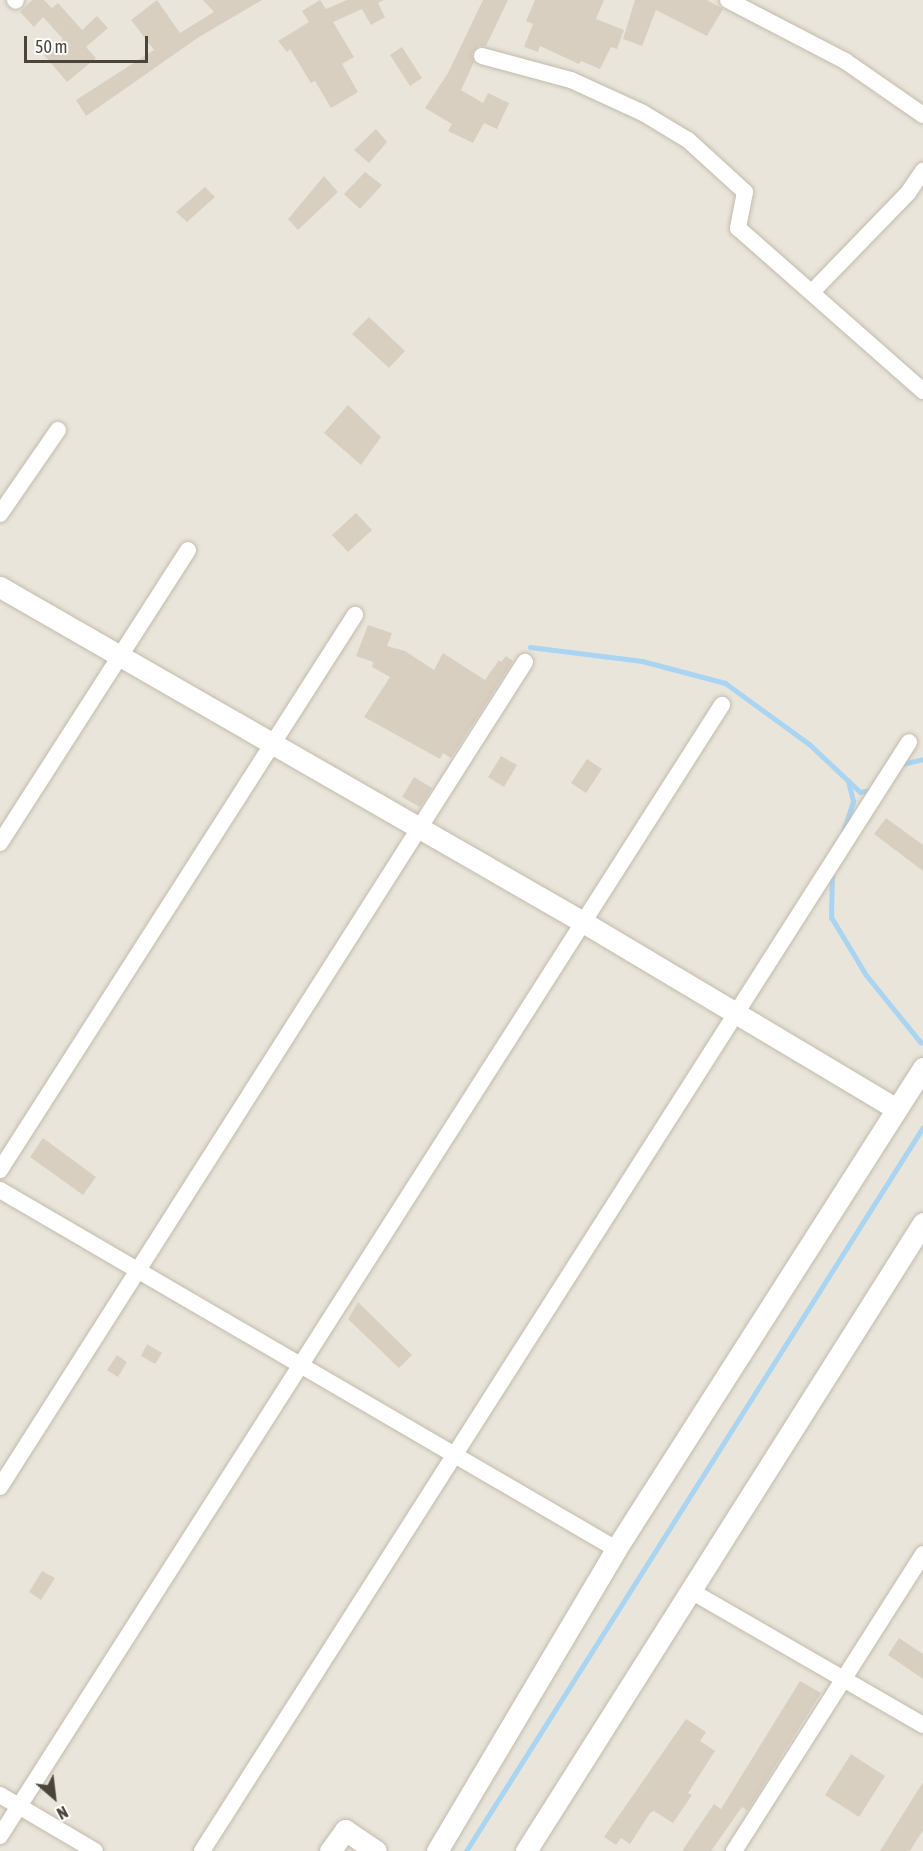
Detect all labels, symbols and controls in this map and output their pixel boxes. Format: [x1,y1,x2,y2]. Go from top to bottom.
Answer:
scale bar [27,24,152,62]
text: 50 m [35,36,67,57]
north arrow [24,1767,84,1827]
text: N [54,1803,71,1823]

